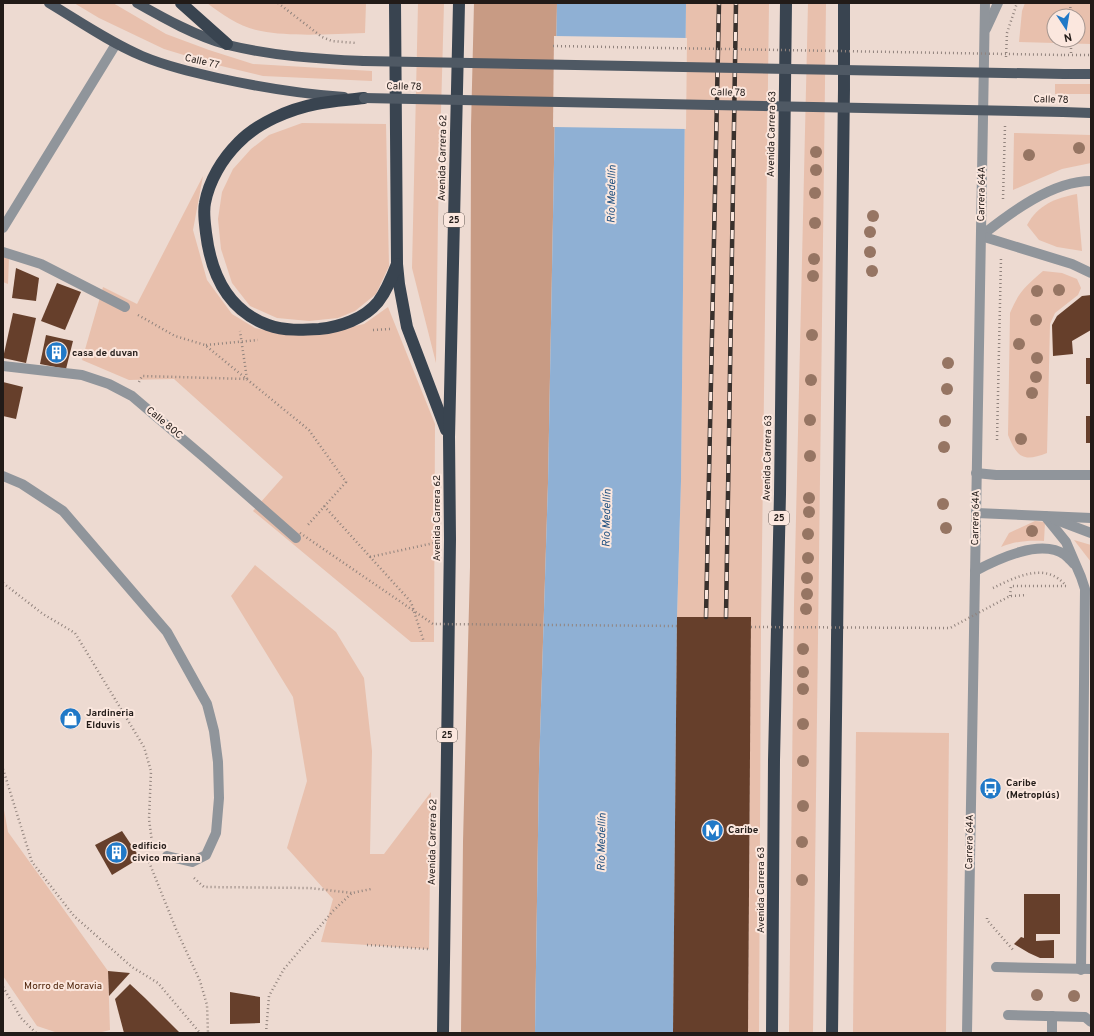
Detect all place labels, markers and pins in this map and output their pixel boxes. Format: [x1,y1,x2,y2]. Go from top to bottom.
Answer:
building icon: casa de duvan [43,340,69,366]
place label: casa de duvan [72,347,138,360]
shop icon: Jardineria Elduvis [57,706,83,732]
place label: Jardineria Elduvis [86,707,134,732]
bus stop icon: Caribe (Metroplús) [978,776,1004,802]
place label: Caribe (Metroplús) [1006,777,1060,802]
metro station icon: Caribe [699,817,725,843]
place label: Caribe [728,824,759,837]
building icon: edificio civico mariana [104,839,130,865]
place label: edificio civico mariana [132,840,201,865]

